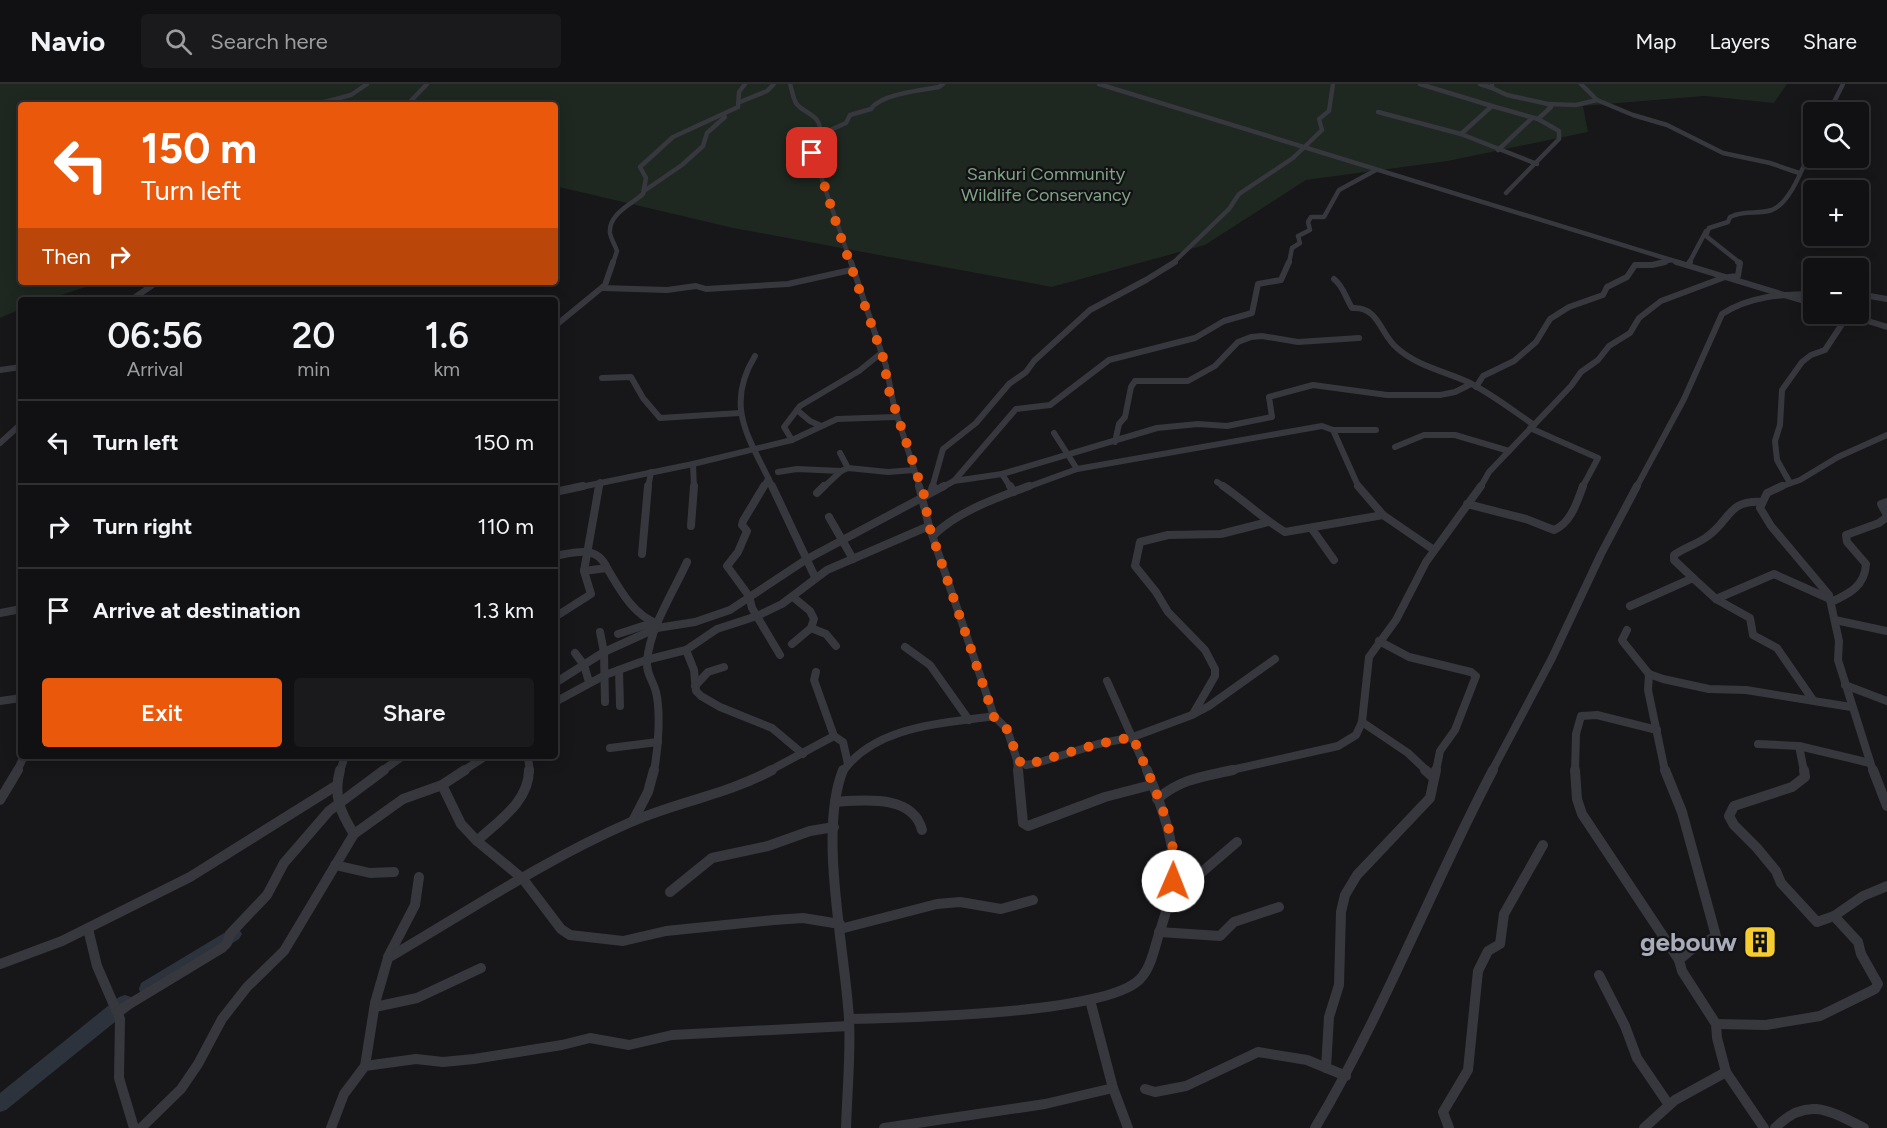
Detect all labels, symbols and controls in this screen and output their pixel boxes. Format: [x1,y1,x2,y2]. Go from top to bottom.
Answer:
search box [141,14,561,68]
text: Navio [30,24,105,58]
icon: search [162,25,195,58]
text: Search here [210,28,328,55]
text: Map [1636,29,1676,54]
text: Layers [1709,29,1770,54]
text: Share [1803,29,1857,54]
map controls [1803,102,1869,324]
button: search [1803,102,1869,168]
text: 150 m [141,123,257,174]
icon: left [42,126,120,204]
pin [786,127,837,178]
icon: arrive [795,136,828,169]
park label: Sankuri Community Wildlife Conservancy [961,163,1132,206]
text: Turn left [141,174,241,207]
button: + [1803,180,1869,246]
icon: right [103,240,136,273]
text: Then [42,243,91,270]
button: − [1803,258,1869,324]
text: 06:56 [107,314,203,357]
text: 20 [292,314,336,357]
text: 1.6 [425,314,469,357]
text: Arrival [127,357,183,381]
text: min [297,357,330,381]
text: km [433,357,460,381]
icon: left [42,426,75,459]
text: Turn left [93,429,179,456]
text: 150 m [474,429,534,456]
icon: right [42,510,75,543]
text: Turn right [93,513,192,540]
text: 110 m [478,513,534,540]
icon: arrive [42,594,75,627]
text: Arrive at destination [93,597,301,624]
text: 1.3 km [474,597,534,624]
button: Exit [42,678,282,747]
button: Share [294,678,534,747]
position arrow [1141,849,1205,913]
building icon: gebouw [1742,924,1778,960]
place label: gebouw [1640,926,1737,958]

